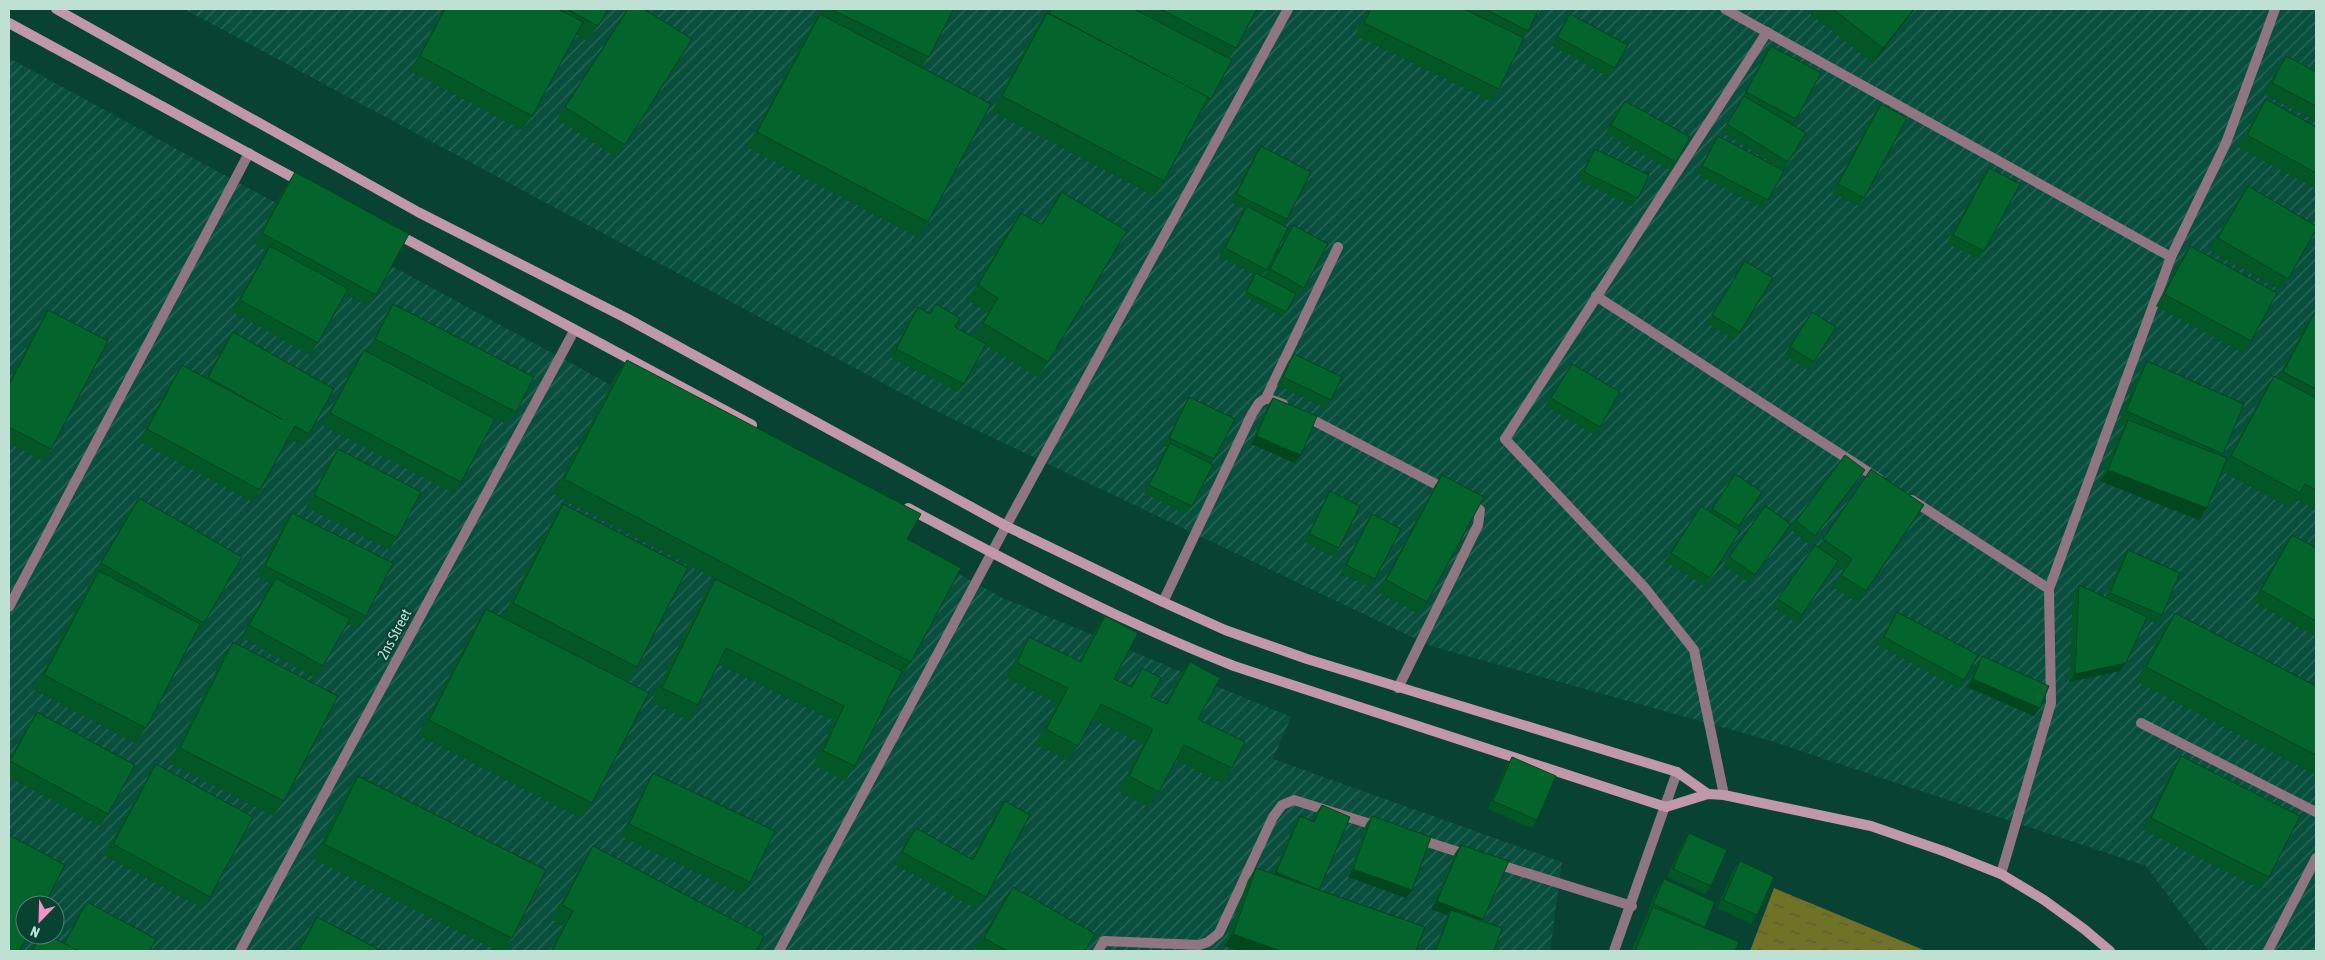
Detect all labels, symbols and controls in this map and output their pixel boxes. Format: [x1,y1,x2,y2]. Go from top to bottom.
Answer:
street label: 2ns Street [374,606,414,662]
north arrow [15,895,65,945]
text: N [28,923,42,941]

